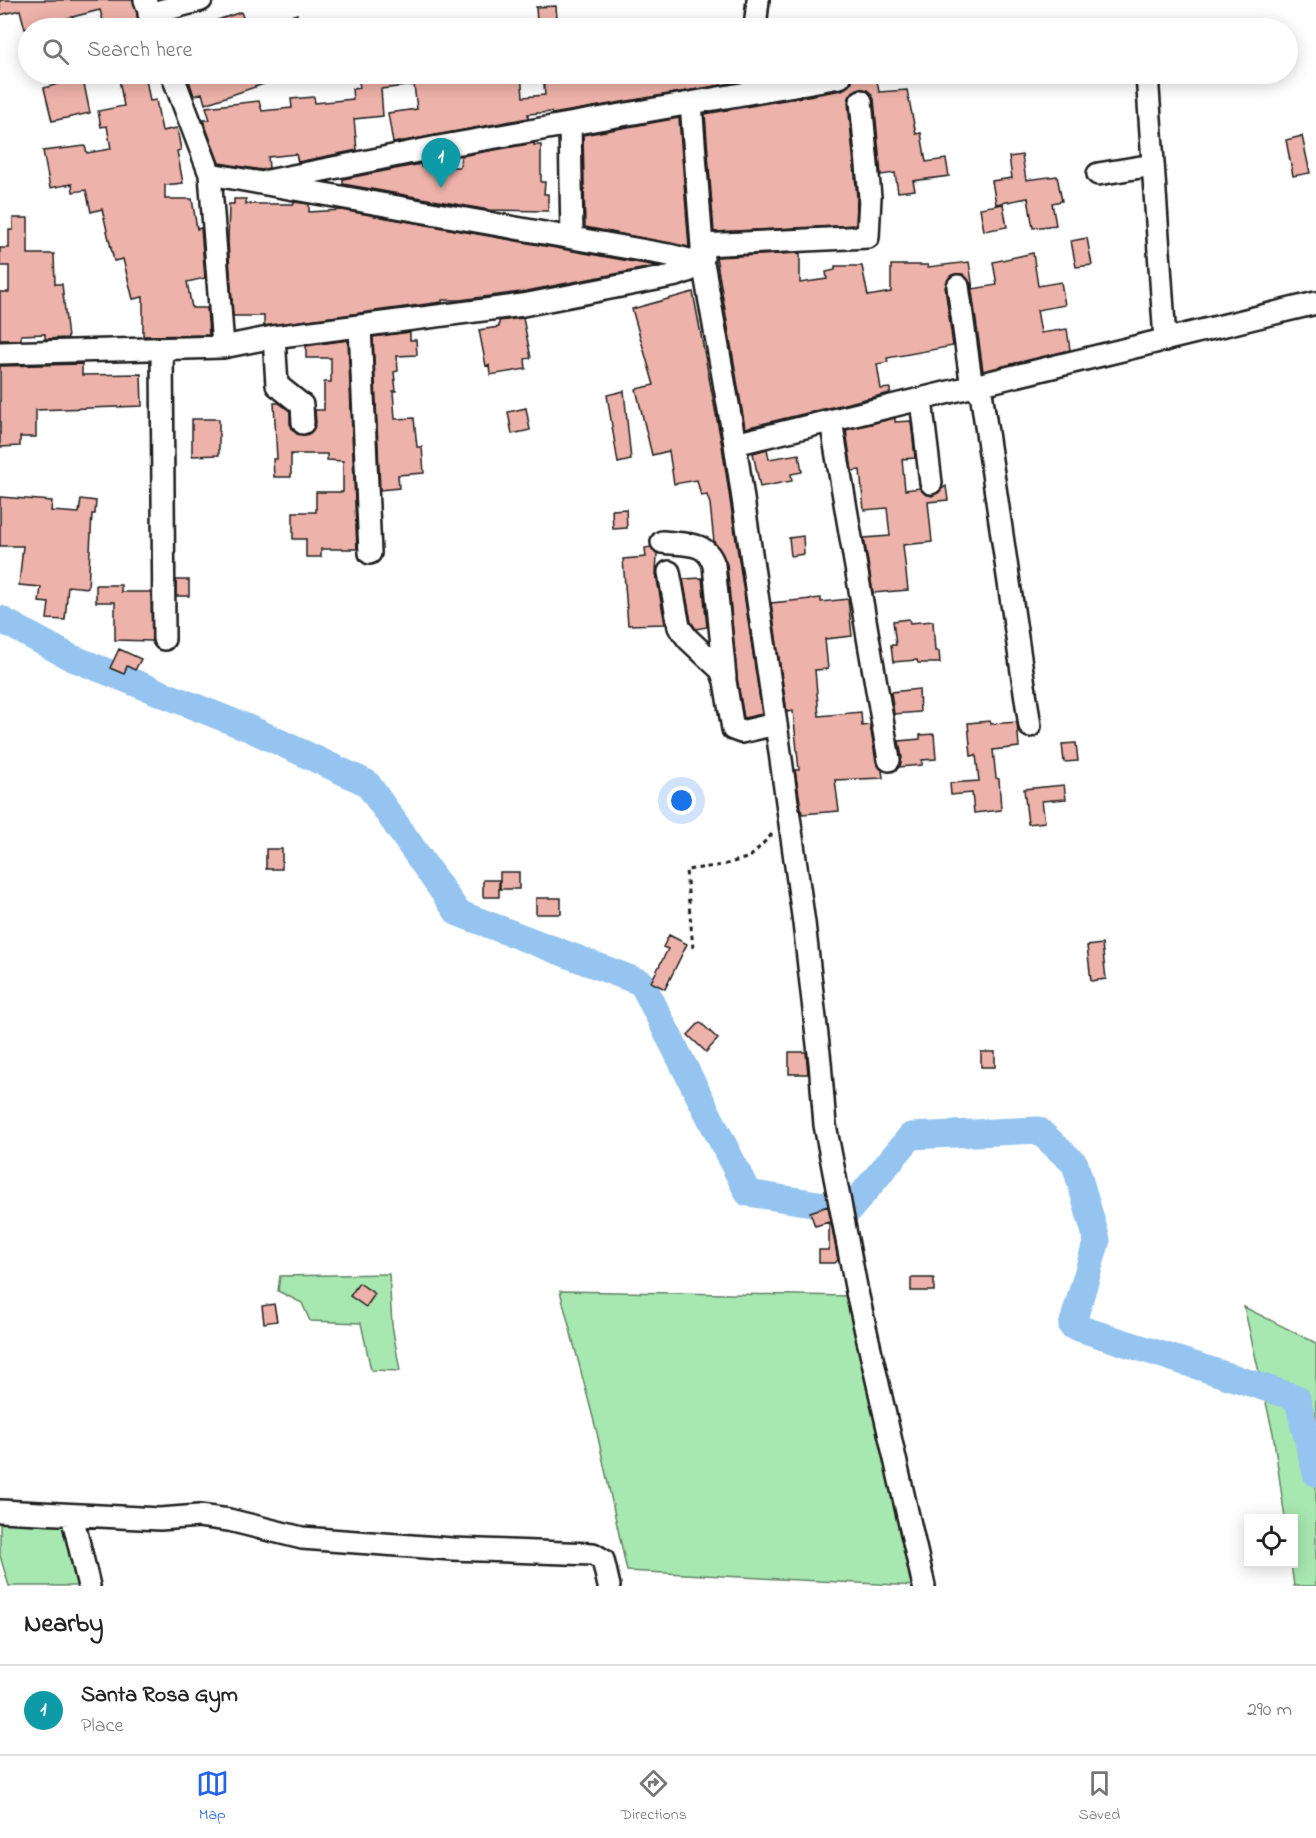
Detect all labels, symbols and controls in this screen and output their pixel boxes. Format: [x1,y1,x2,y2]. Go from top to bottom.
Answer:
search box [18,18,1298,84]
icon: search [39,35,72,68]
text: Search here [87,35,192,67]
pin: 1 [422,138,460,188]
your location [667,786,696,815]
map controls [1244,1514,1298,1568]
button: locate [1244,1514,1298,1568]
text: Nearby [24,1606,103,1644]
text: Santa Rosa Gym [81,1680,238,1712]
text: 1 [40,1696,47,1725]
text: 290 m [1247,1696,1292,1725]
text: Place [81,1712,123,1741]
tab: Map [196,1767,229,1827]
tab: Directions [620,1767,687,1827]
tab: Saved [1078,1767,1120,1827]

